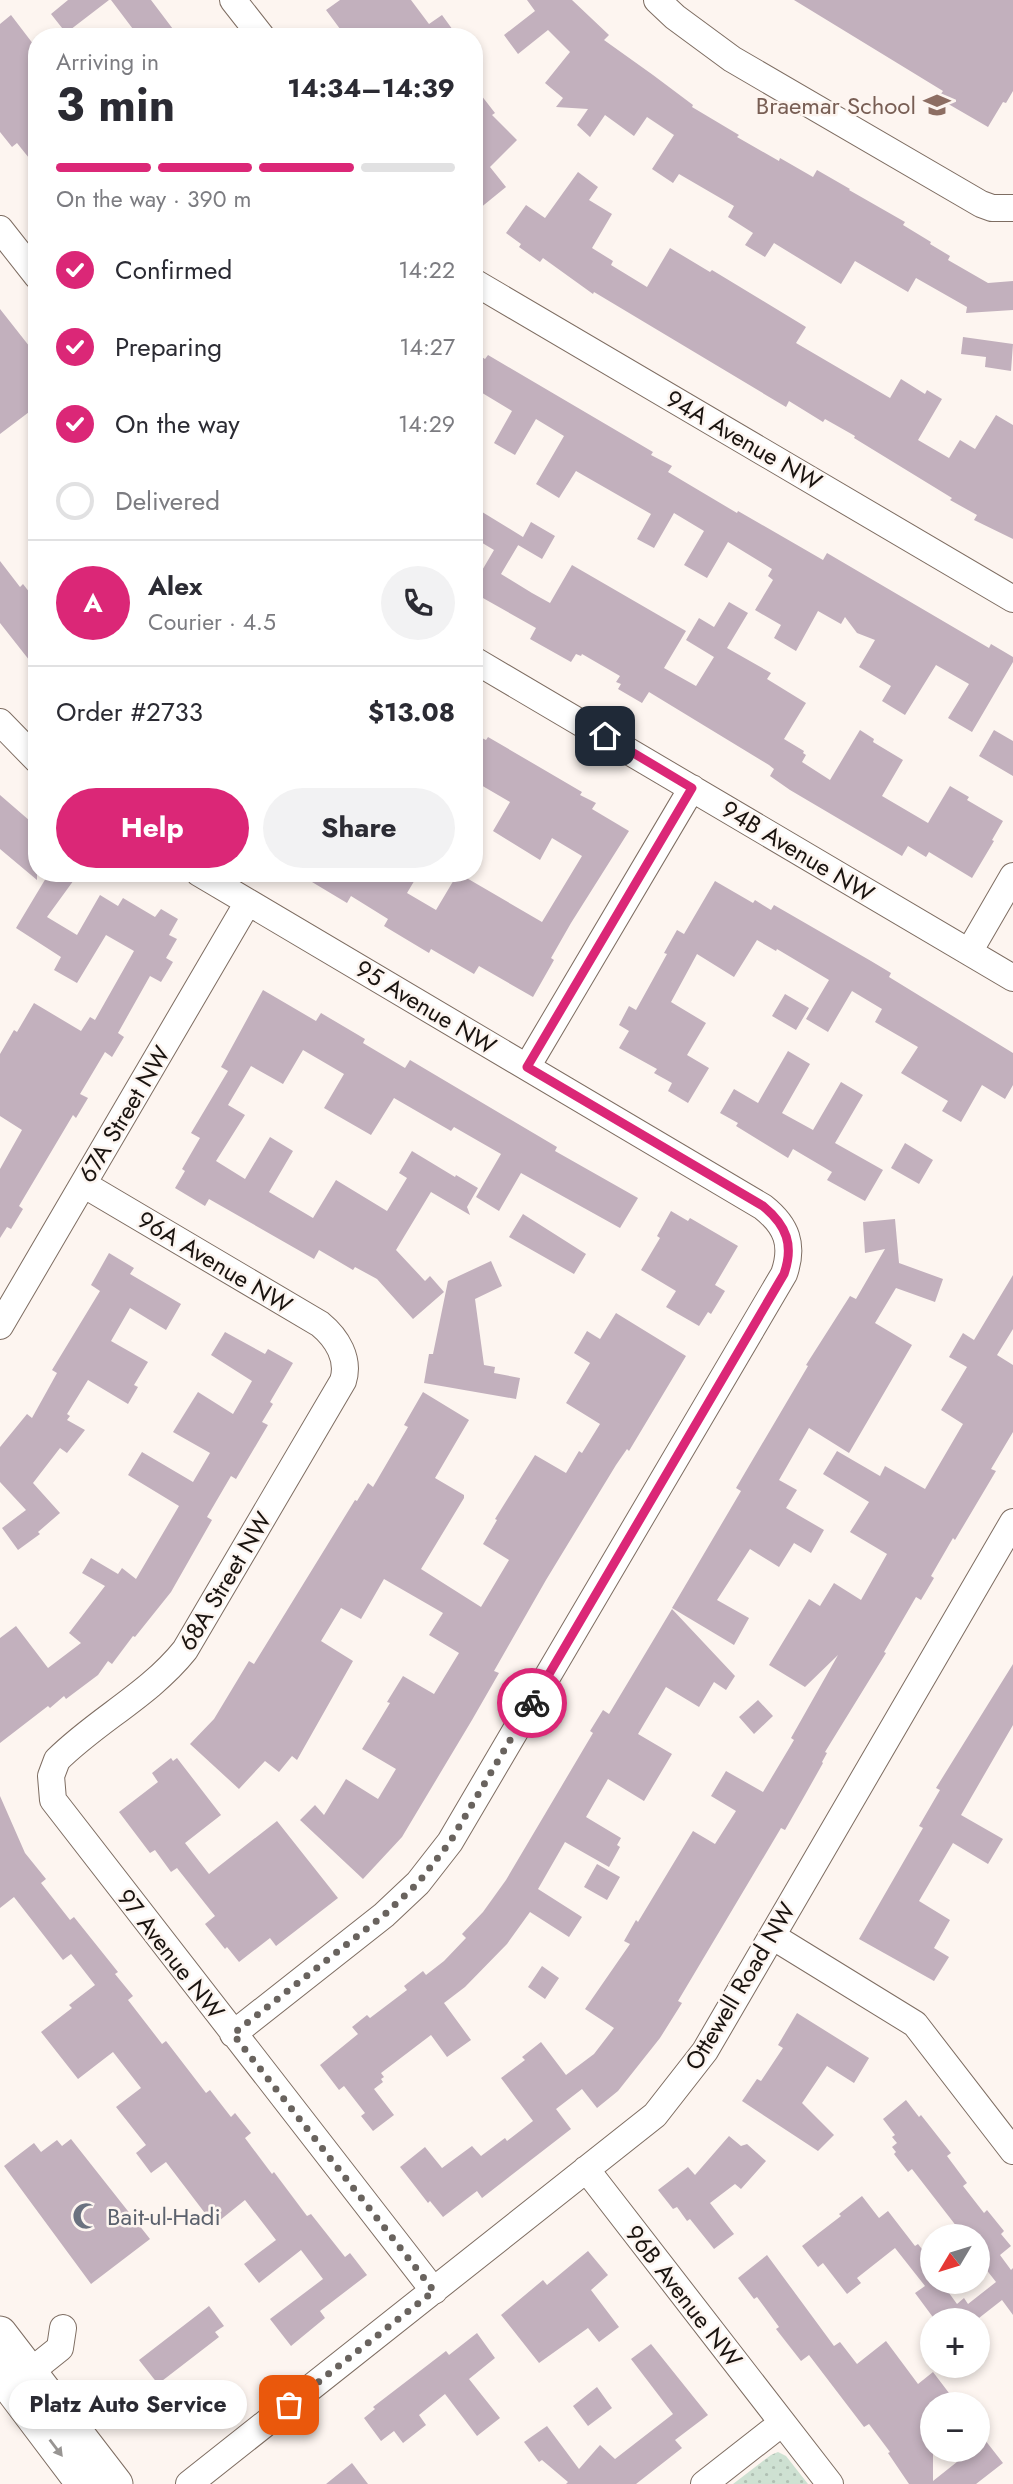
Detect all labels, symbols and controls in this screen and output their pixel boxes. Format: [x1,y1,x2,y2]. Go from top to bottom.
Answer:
text: Arriving in [56,45,159,79]
text: 14:34–14:39 [287,69,455,107]
text: 3 min [56,72,175,138]
place label: Braemar School [756,88,916,123]
school or university icon: Braemar School [922,90,952,120]
text: On the way · 390 m [56,182,251,216]
icon: check [56,251,94,289]
text: Confirmed [115,251,232,289]
text: 14:22 [398,253,455,287]
icon: check [56,328,94,366]
text: Preparing [115,328,222,366]
text: 14:27 [399,330,455,364]
street label: 94A Avenue NW [659,381,829,499]
icon: check [56,405,94,443]
text: On the way [115,405,240,443]
text: 14:29 [398,407,455,441]
text: Delivered [115,482,220,520]
button: phone [381,566,455,640]
text: Alex [148,567,202,605]
text: A [83,584,103,622]
text: Courier · 4.5 [148,605,276,639]
text: Order #2733 [56,693,203,731]
text: $13.08 [368,693,455,731]
pin [575,706,635,766]
icon: home [586,717,624,755]
button: Help [56,788,249,868]
button: Share [263,788,455,868]
street label: 94B Avenue NW [715,792,881,911]
street label: 95 Avenue NW [349,951,503,1063]
street label: 67A Street NW [69,1039,179,1189]
street label: 96A Avenue NW [131,1202,299,1322]
street label: 68A Street NW [170,1505,280,1657]
courier [497,1668,567,1738]
icon: bike [513,1684,551,1722]
street label: 97 Avenue NW [109,1881,233,2027]
street label: Ottewell Road NW [676,1895,804,2077]
place label: Bait-ul-Hadi [107,2199,221,2234]
mosque icon: Bait-ul-Hadi [71,2201,101,2231]
street label: 96B Avenue NW [617,2217,751,2375]
north arrow [920,2224,990,2294]
map controls [920,2224,990,2462]
button: + [920,2308,990,2378]
pin [259,2375,319,2435]
callout: Platz Auto Service [9,2380,247,2430]
icon: bag [270,2386,308,2424]
text: Platz Auto Service [29,2387,227,2421]
button: − [920,2392,990,2462]
one-way arrow [49,2439,63,2457]

